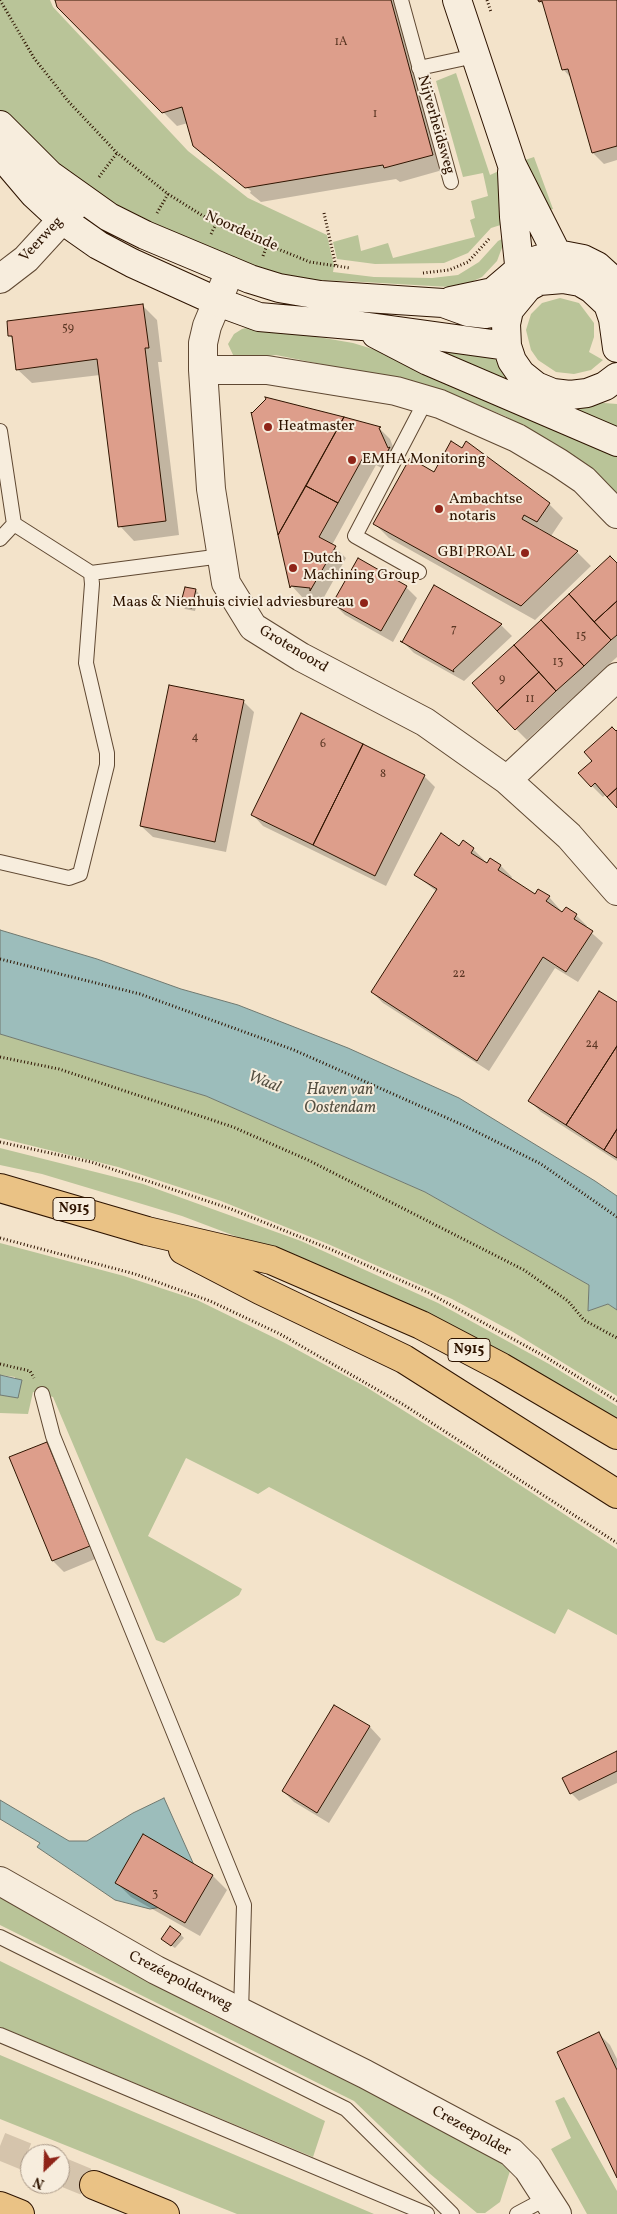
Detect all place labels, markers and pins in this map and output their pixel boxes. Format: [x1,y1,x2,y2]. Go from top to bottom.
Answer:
place label: Heatmaster [278,418,355,436]
marker: Heatmaster [262,421,274,433]
place label: EMHA Monitoring [362,451,485,469]
marker: EMHA Monitoring [346,454,358,466]
place label: Ambachtse notaris [449,491,523,526]
marker: Ambachtse notaris [433,503,445,515]
place label: GBI PROAL [438,544,515,562]
marker: GBI PROAL [519,547,531,559]
place label: Dutch Machining Group [303,550,420,585]
marker: Dutch Machining Group [287,562,299,574]
place label: Maas & Nienhuis civiel adviesbureau [112,594,354,612]
marker: Maas & Nienhuis civiel adviesbureau [358,597,370,609]

